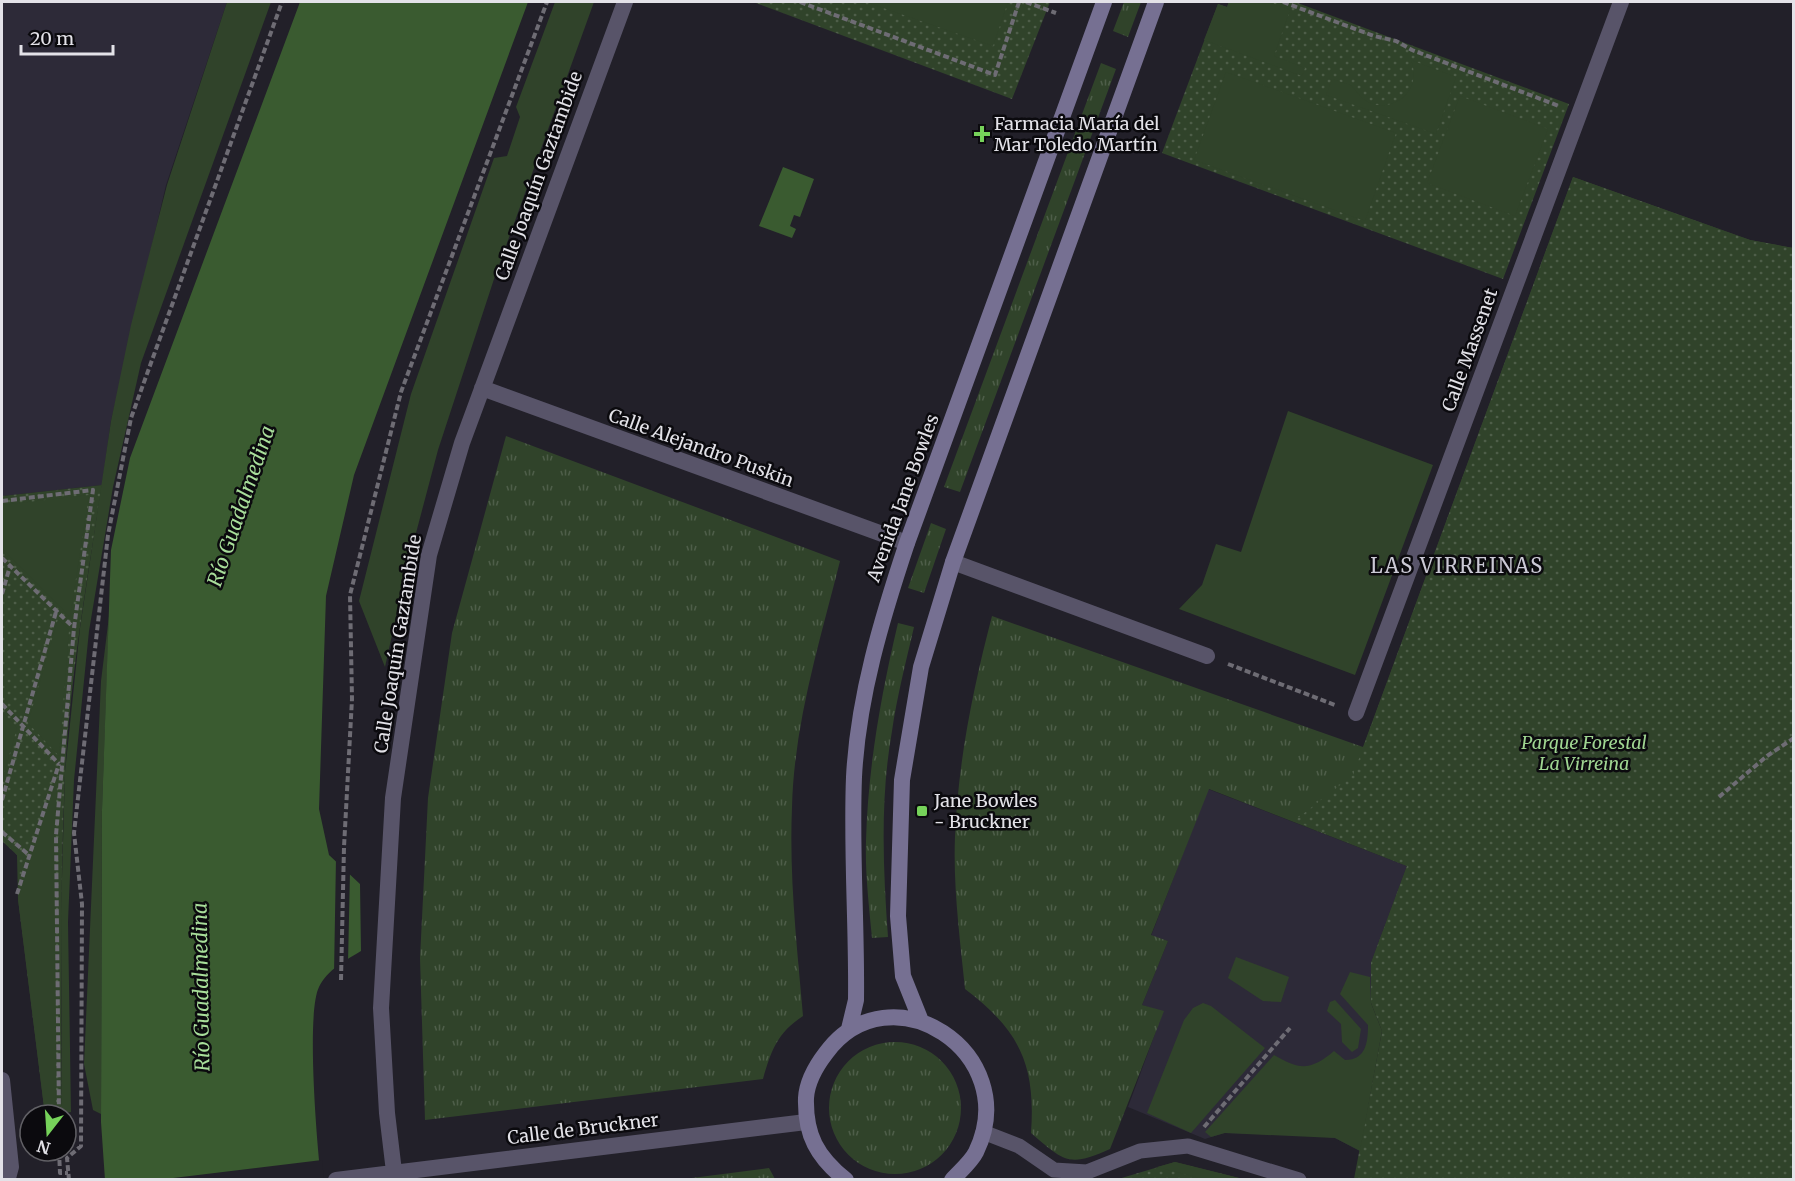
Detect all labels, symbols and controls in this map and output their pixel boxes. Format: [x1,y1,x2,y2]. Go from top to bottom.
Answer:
scale bar [21,18,112,56]
text: 20 m [30,27,74,50]
street label: Calle Joaquín Gaztambide [490,68,587,284]
place label: Farmacia María del Mar Toledo Martín [994,112,1160,156]
marker: Farmacia María del Mar Toledo Martín [975,127,989,141]
street label: Calle Massenet [1437,285,1502,415]
street label: Calle Alejandro Puskin [605,403,797,492]
street label: Avenida Jane Bowles [861,411,944,586]
water label: Río Guadalmedina [201,422,280,590]
street label: Calle Joaquín Gaztambide [369,533,426,755]
district label: LAS VIRREINAS [1370,553,1544,578]
park label: Parque Forestal La Virreina [1521,731,1647,775]
place label: Jane Bowles - Bruckner [933,789,1038,833]
marker: Jane Bowles - Bruckner [915,804,929,818]
water label: Río Guadalmedina [187,903,214,1071]
north arrow [18,1103,78,1163]
street label: Calle de Bruckner [506,1108,660,1149]
text: N [34,1136,53,1159]

